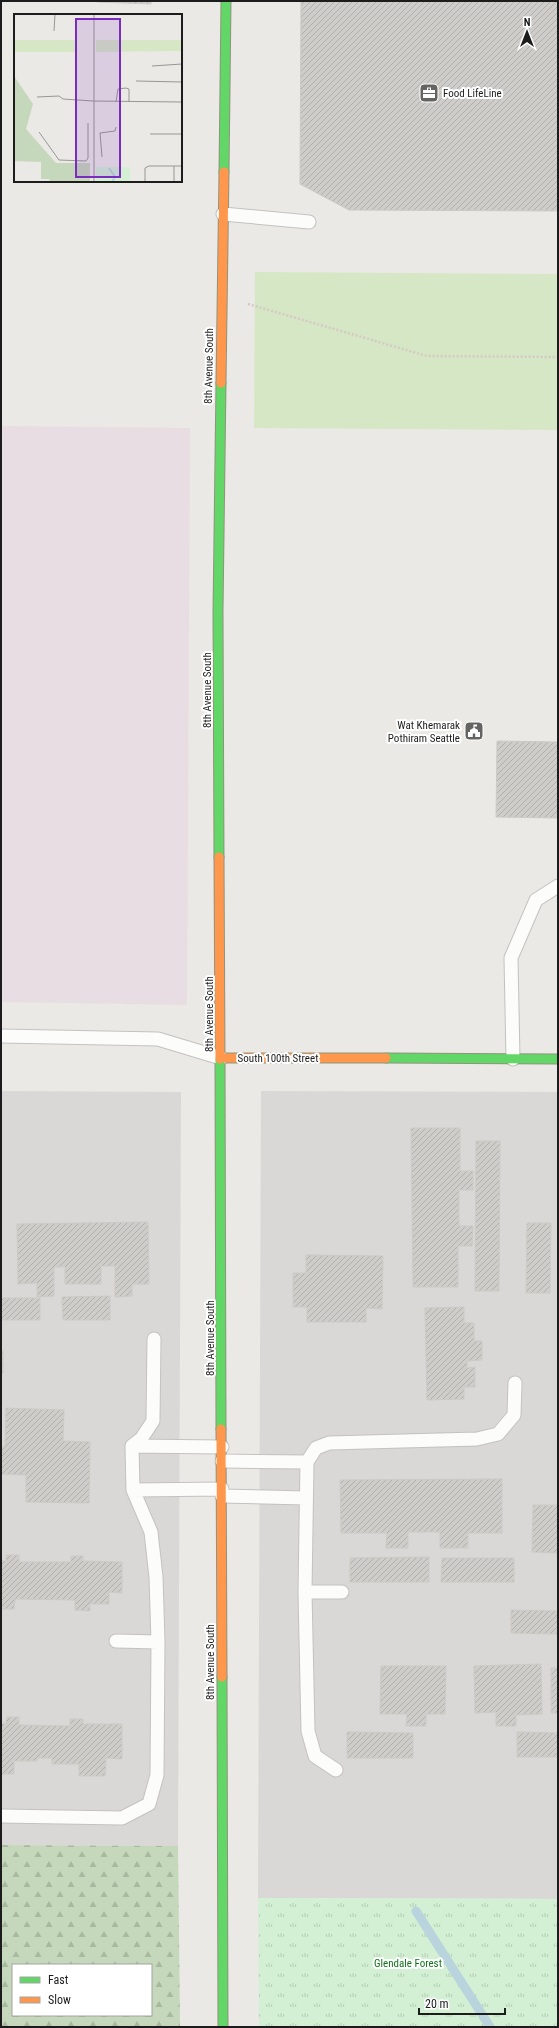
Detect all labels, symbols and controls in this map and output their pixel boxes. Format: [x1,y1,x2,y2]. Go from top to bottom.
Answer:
north arrow [507,12,547,52]
inset map [14,14,182,182]
text: N [524,16,531,29]
office icon: Food LifeLine [418,82,440,104]
place label: Food LifeLine [443,87,502,100]
street label: 8th Avenue South [202,328,216,404]
street label: 8th Avenue South [201,652,214,728]
place label: Wat Khemarak Pothiram Seattle [388,719,460,745]
public building icon: Wat Khemarak Pothiram Seattle [463,720,485,742]
street label: 8th Avenue South [203,976,216,1052]
street label: South 100th Street [238,1052,318,1065]
street label: 8th Avenue South [204,1300,217,1376]
street label: 8th Avenue South [204,1624,217,1700]
park label: Glendale Forest [374,1957,442,1970]
legend [12,1964,152,2016]
text: Fast [48,1973,69,1987]
scale bar [419,1990,505,2016]
text: Slow [48,1993,71,2007]
text: 20 m [425,1997,449,2011]

